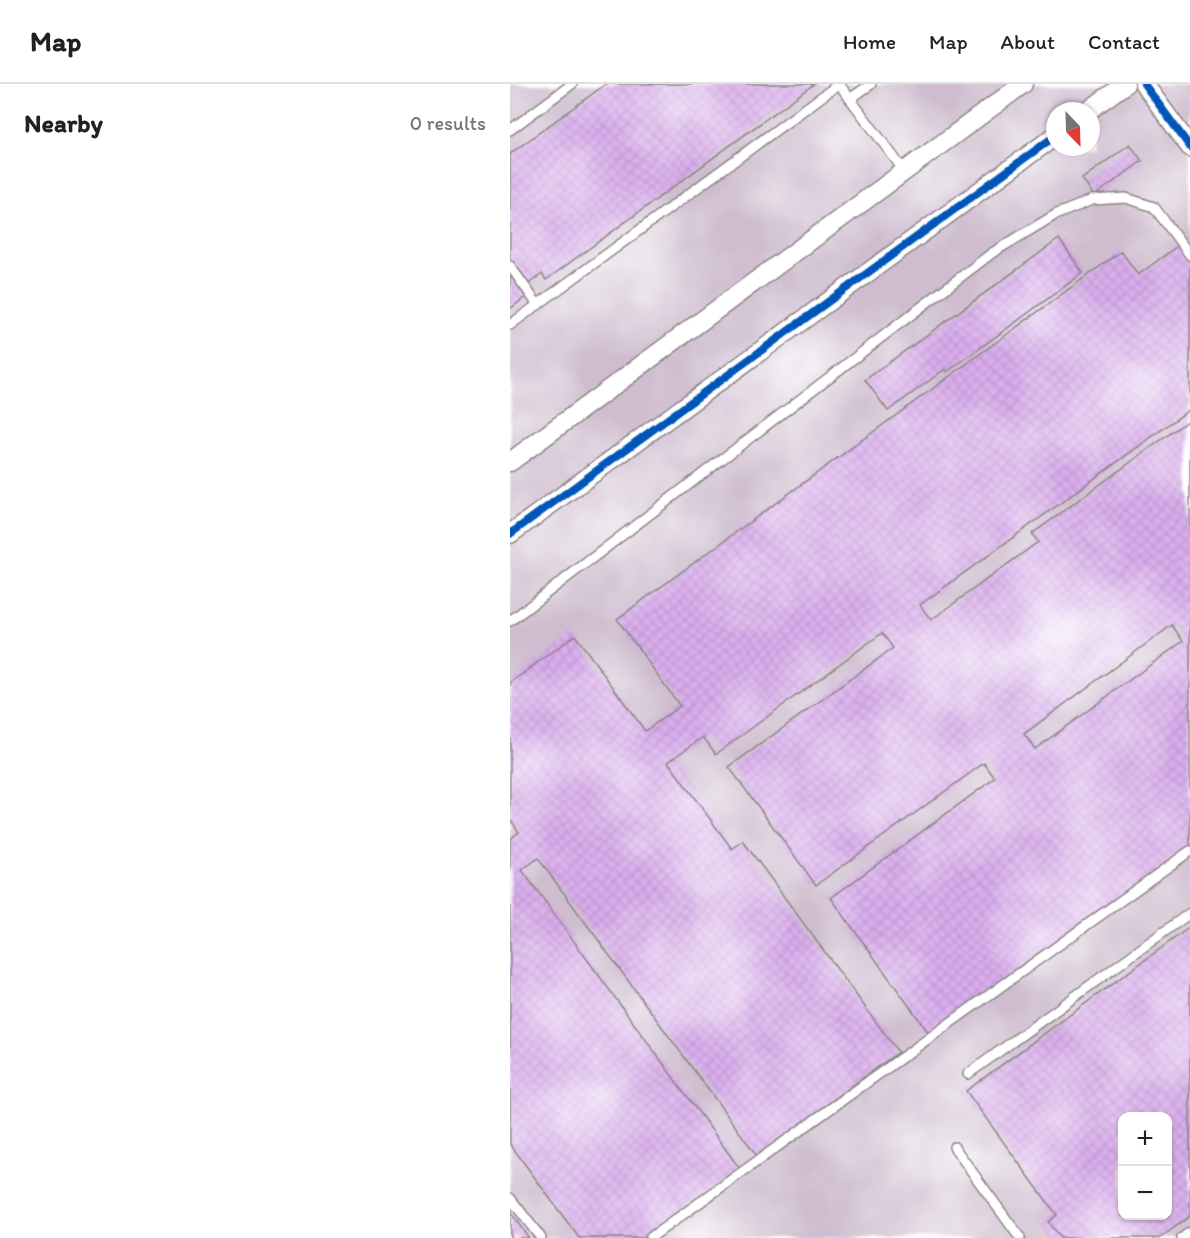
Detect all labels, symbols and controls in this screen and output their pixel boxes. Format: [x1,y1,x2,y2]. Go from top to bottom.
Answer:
text: Map [30,24,81,58]
text: Home [843,29,896,54]
text: Map [929,29,968,54]
text: About [1001,29,1055,54]
text: Contact [1088,29,1160,54]
north arrow [1046,102,1100,156]
text: Nearby [24,107,103,139]
text: 0 results [410,111,486,135]
map controls [1118,1112,1172,1220]
button: + [1118,1112,1172,1166]
button: − [1118,1166,1172,1220]

